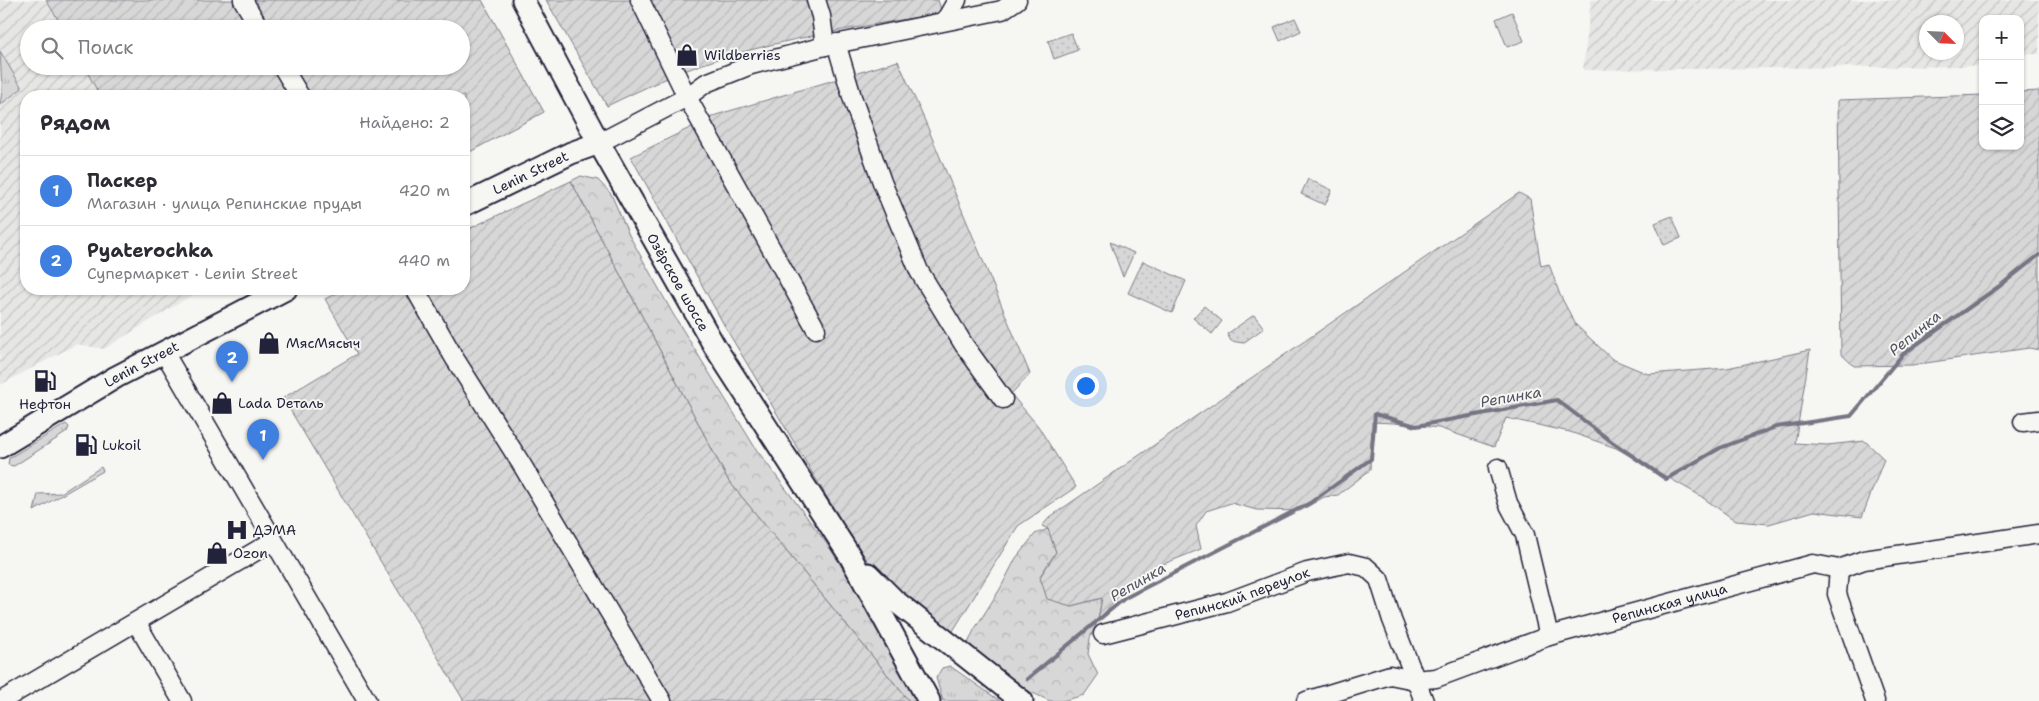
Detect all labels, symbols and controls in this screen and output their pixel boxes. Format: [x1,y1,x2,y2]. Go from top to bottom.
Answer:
north arrow [1919,15,1964,60]
map controls [1979,15,2024,150]
button: + [1979,15,2024,60]
search box [20,20,470,75]
icon: search [38,34,66,62]
text: Поиск [78,35,133,60]
shop icon: Wildberries [674,42,700,68]
place label: Wildberries [704,46,781,64]
button: − [1979,60,2024,105]
button: layers [1979,105,2024,150]
text: Рядом [40,109,110,137]
text: Найдено: 2 [359,112,450,133]
street label: Lenin Street [490,147,571,199]
text: Паскер [87,168,157,193]
text: 1 [52,180,60,201]
text: 420 m [399,180,450,201]
text: Магазин · улица Репинские пруды [87,193,362,214]
street label: Озёрское шоссе [643,230,713,335]
text: Pyaterochka [87,238,213,263]
text: 2 [50,250,62,271]
text: 440 m [398,250,450,271]
text: Супермаркет · Lenin Street [87,263,298,284]
water label: Репинка [1885,306,1945,360]
shop icon: МясМясыч [256,330,282,356]
place label: МясМясыч [286,334,360,352]
street label: Lenin Street [101,337,182,391]
pin: 2 [216,341,248,382]
fuel station icon: Нефтон [32,368,58,394]
your location [1073,373,1099,399]
water label: Репинка [1479,382,1543,412]
shop icon: Lada Dеталь [209,390,235,416]
place label: Lada Dеталь [238,394,324,412]
place label: Нефтон [19,395,71,413]
pin: 1 [247,419,279,460]
fuel station icon: Lukoil [73,432,99,458]
place label: Lukoil [102,436,142,454]
hospital icon: ДЭМА [224,517,250,543]
place label: ДЭМА [253,521,296,539]
shop icon: Ozon [204,540,230,566]
place label: Ozon [233,544,268,562]
water label: Репинка [1106,558,1170,606]
street label: Репинский переулок [1173,563,1313,624]
street label: Репинская улица [1610,579,1729,627]

